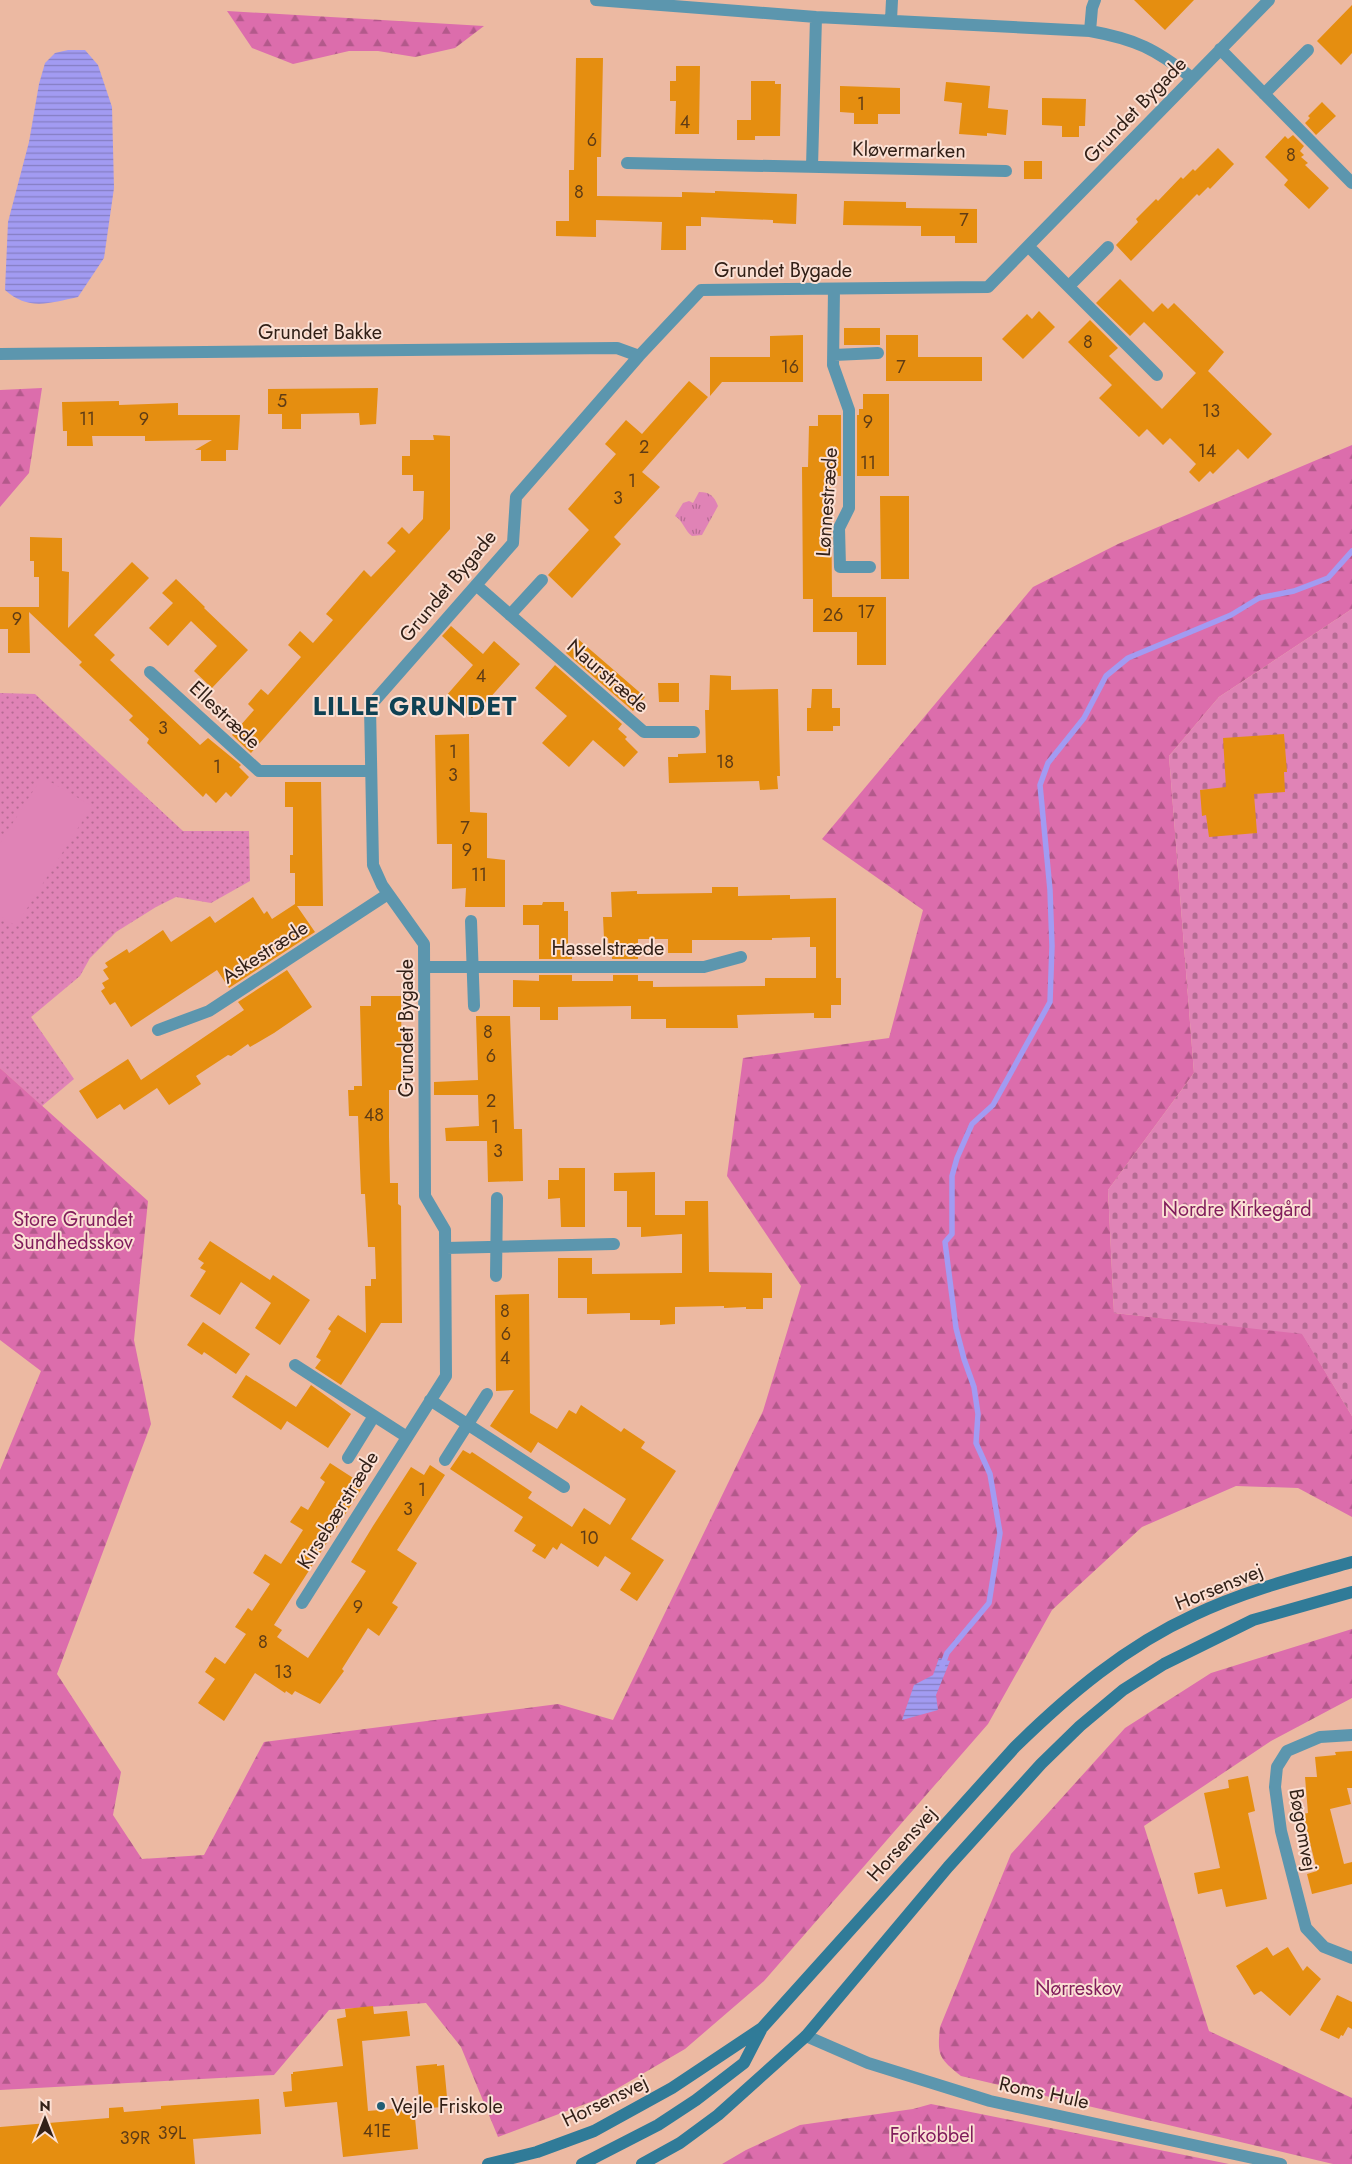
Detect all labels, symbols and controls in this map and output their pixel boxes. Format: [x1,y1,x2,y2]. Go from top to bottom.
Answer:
street label: Grundet Bygade [1077,50,1193,170]
house number: 1 [857,91,865,117]
house number: 4 [680,109,690,135]
house number: 6 [587,127,597,153]
street label: Kløvermarken [852,135,966,165]
house number: 8 [1286,142,1296,168]
house number: 8 [574,179,584,205]
house number: 7 [959,207,969,233]
street label: Grundet Bygade [714,256,852,285]
street label: Grundet Bakke [258,318,382,347]
house number: 8 [1083,329,1093,355]
house number: 16 [781,354,799,380]
house number: 7 [896,354,906,380]
house number: 5 [277,388,287,414]
house number: 13 [1202,398,1220,424]
house number: 11 [79,406,95,432]
house number: 9 [139,406,149,432]
house number: 9 [863,409,873,435]
house number: 2 [639,434,649,460]
house number: 14 [1198,438,1216,464]
street label: Lønnestræde [809,447,845,557]
house number: 11 [860,450,876,476]
house number: 1 [628,468,636,494]
house number: 3 [613,485,623,511]
street label: Grundet Bygade [392,524,504,648]
house number: 17 [857,599,875,625]
house number: 26 [823,602,843,628]
house number: 9 [12,606,22,632]
street label: Naurstræde [561,632,655,720]
house number: 4 [476,663,486,689]
street label: Ellestræde [183,674,267,756]
district label: LILLE GRUNDET [313,688,517,724]
house number: 3 [158,715,168,741]
house number: 1 [449,739,457,765]
house number: 18 [716,749,734,775]
house number: 1 [213,754,221,780]
house number: 3 [448,762,458,788]
house number: 7 [460,815,470,841]
house number: 9 [462,837,472,863]
house number: 11 [471,862,487,888]
street label: Askestræde [216,913,314,991]
street label: Hasselstræde [552,934,664,963]
street label: Grundet Bygade [392,959,421,1097]
house number: 8 [483,1019,493,1045]
house number: 6 [486,1043,496,1069]
house number: 2 [486,1088,496,1114]
house number: 48 [364,1102,384,1128]
house number: 1 [491,1114,499,1140]
house number: 3 [493,1138,503,1164]
park label: Nordre Kirkegård [1162,1195,1312,1224]
park label: Store Grundet Sundhedsskov [13,1205,133,1257]
house number: 8 [500,1298,510,1324]
house number: 6 [501,1321,511,1347]
house number: 4 [500,1345,510,1371]
street label: Kirsebærstræde [290,1445,386,1575]
house number: 1 [418,1477,426,1503]
house number: 3 [403,1496,413,1522]
house number: 10 [580,1525,599,1551]
street label: Horsensvej [1171,1556,1267,1618]
house number: 9 [353,1594,363,1620]
house number: 8 [258,1629,268,1655]
house number: 13 [274,1659,292,1685]
street label: Bøgomvej [1281,1786,1325,1874]
street label: Horsensvej [860,1800,944,1888]
park label: Nørreskov [1035,1974,1121,2003]
street label: Horsensvej [557,2068,653,2134]
street label: Roms Hule [996,2069,1092,2117]
place label: Vejle Friskole [391,2092,503,2121]
north arrow [20,2094,70,2144]
text: N [39,2096,51,2116]
marker: Vejle Friskole [375,2100,387,2112]
house number: 41E [363,2118,391,2144]
house number: 39L [158,2120,186,2146]
park label: Forkobbel [890,2121,974,2150]
house number: 39R [120,2125,150,2151]

